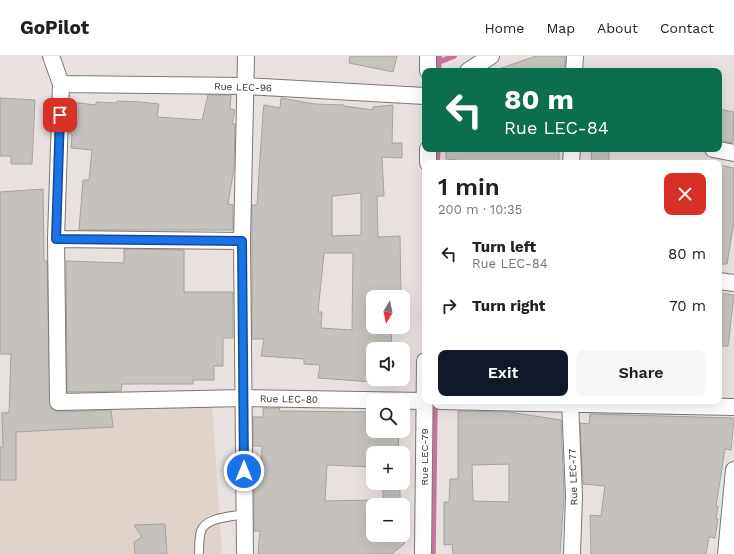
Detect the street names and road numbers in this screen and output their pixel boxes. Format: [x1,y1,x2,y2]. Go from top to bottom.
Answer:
street label: Rue LEC-96 [214,80,272,94]
street label: Rue LEC-80 [260,393,318,405]
street label: Rue LEC-79 [419,428,430,486]
street label: Rue LEC-77 [567,448,579,505]

